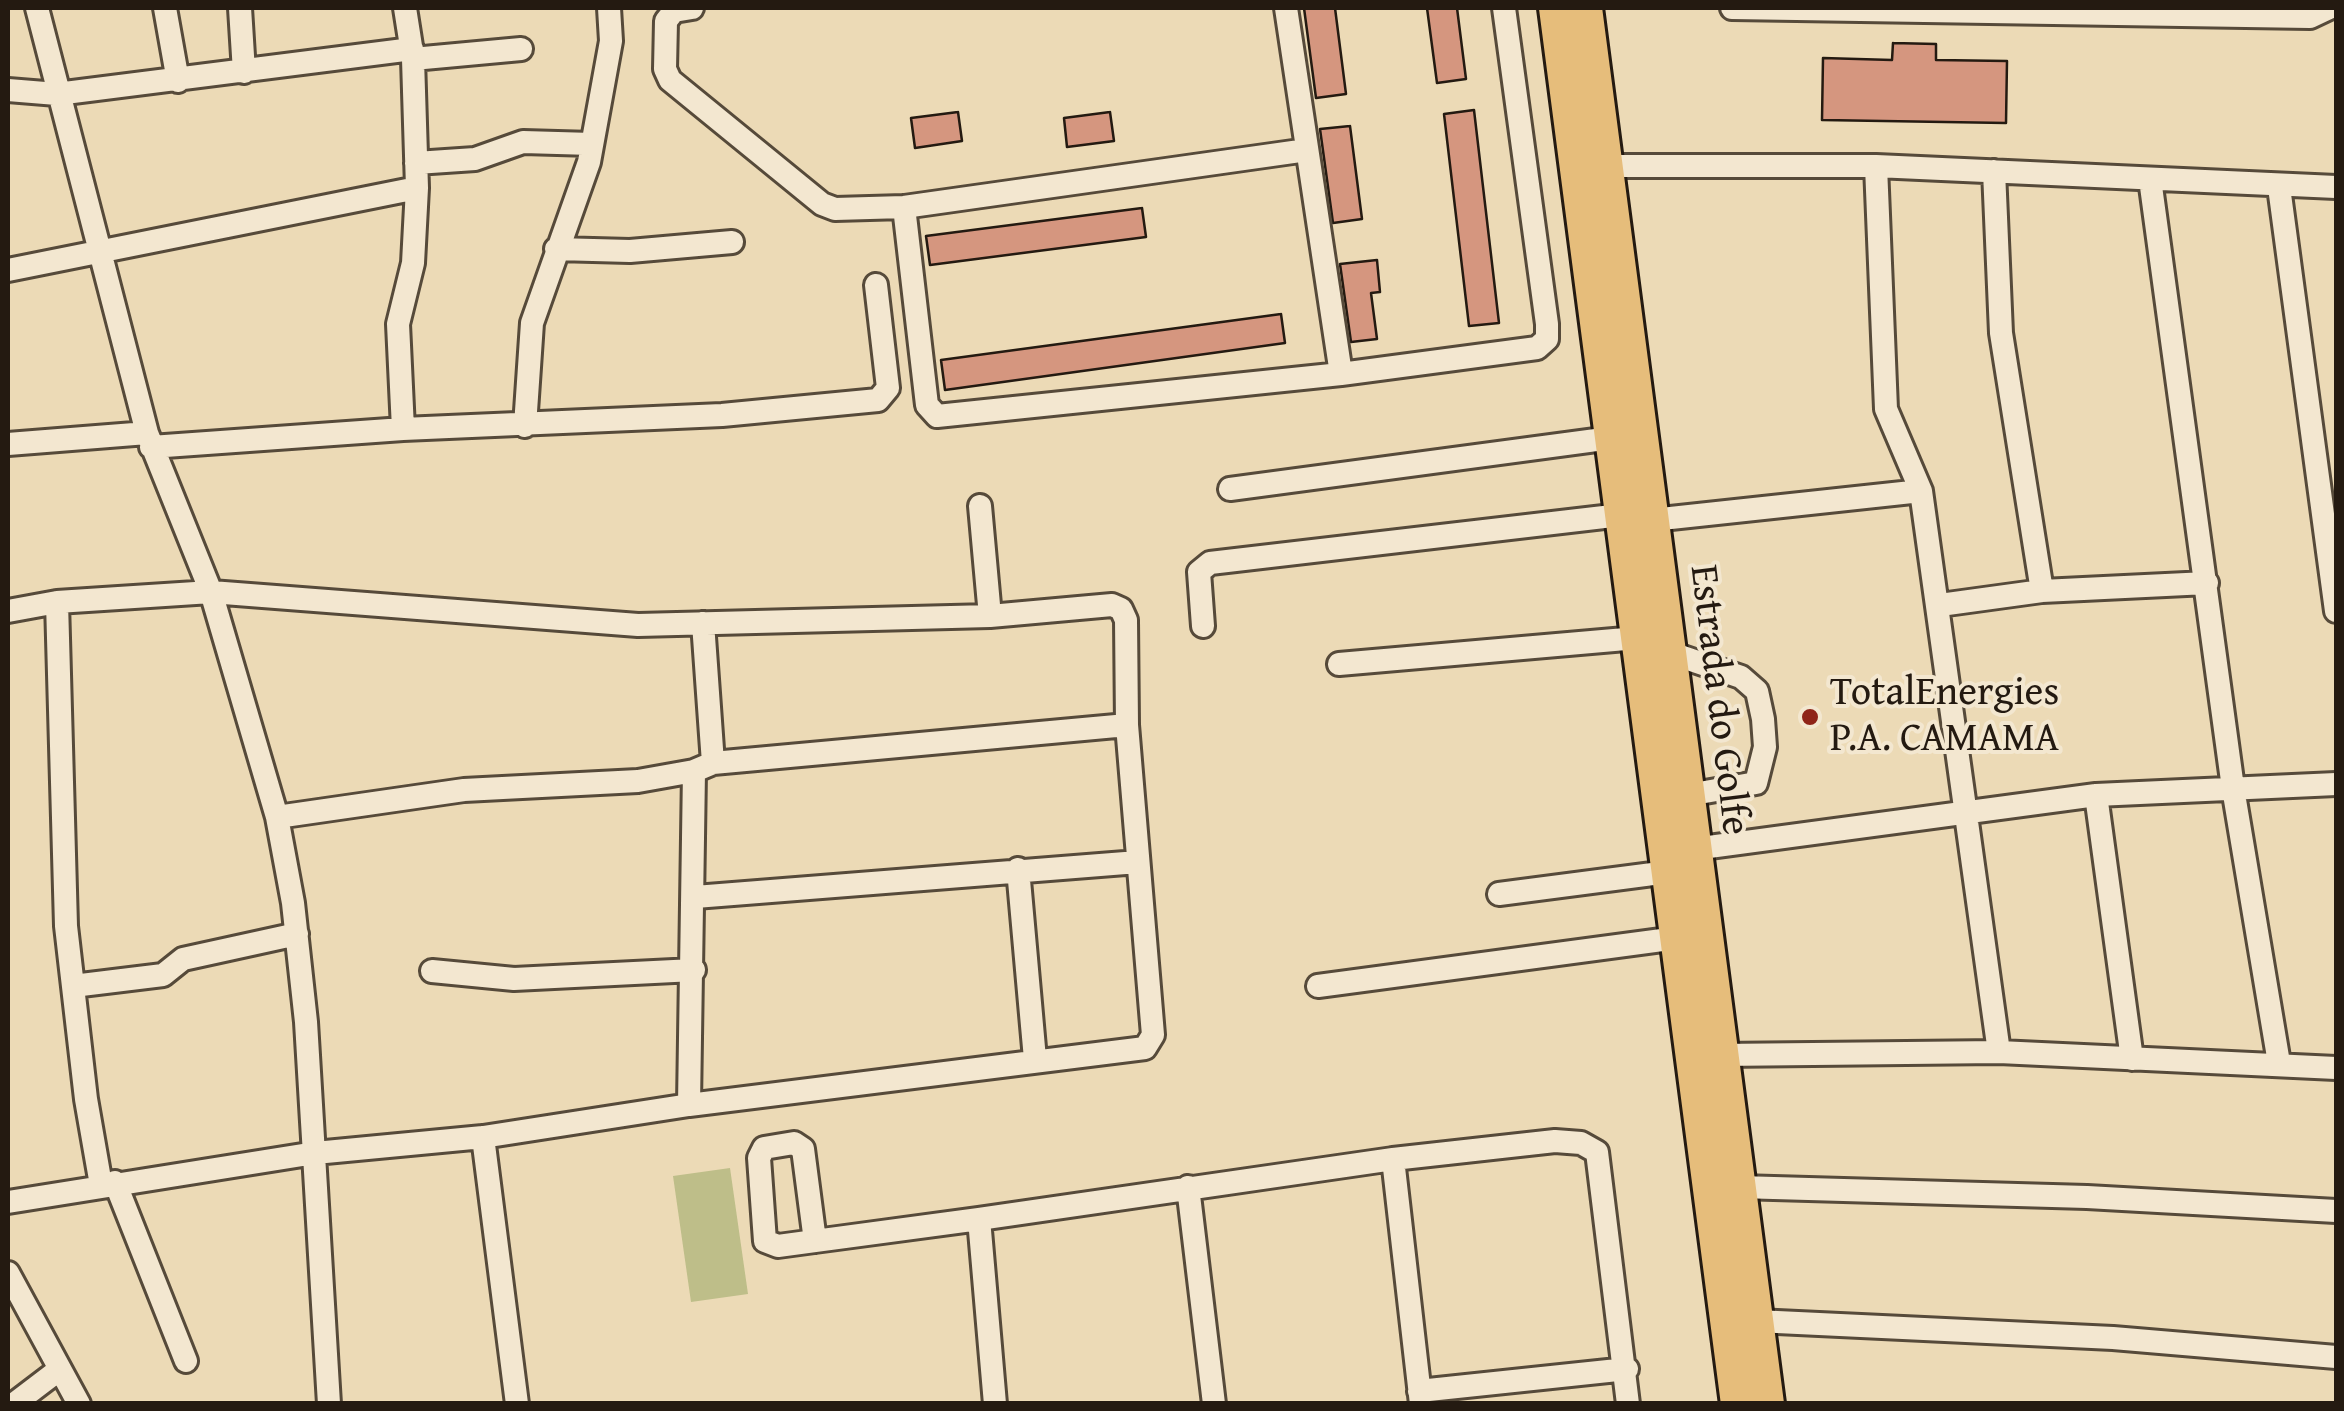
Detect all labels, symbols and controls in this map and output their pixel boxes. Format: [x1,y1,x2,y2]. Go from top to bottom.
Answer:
street label: Estrada do Golfe [1678,562,1758,838]
place label: TotalEnergies P.A. CAMAMA [1830,670,2059,764]
marker: TotalEnergies P.A. CAMAMA [1799,706,1821,728]

